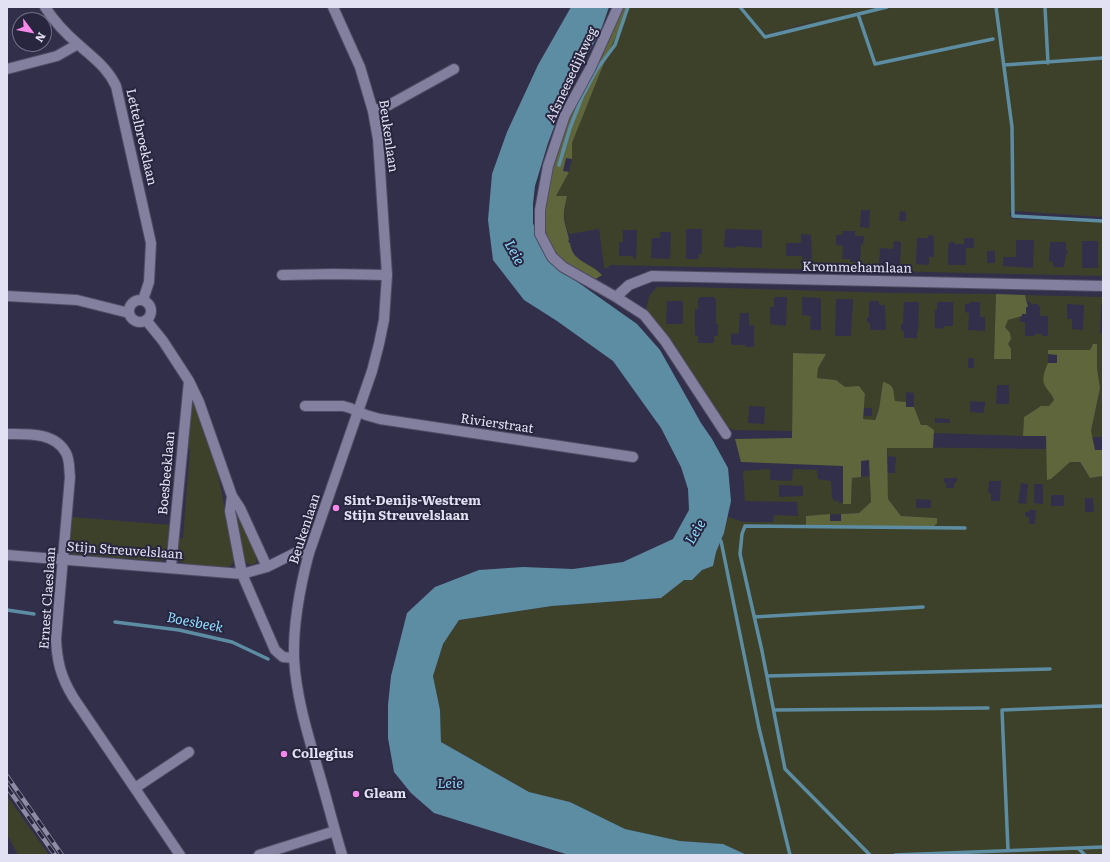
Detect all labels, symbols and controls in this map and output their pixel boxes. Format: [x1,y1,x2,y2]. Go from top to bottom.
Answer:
north arrow [12,12,52,52]
street label: Afsneesedijkweg [543,25,601,125]
text: N [32,30,51,46]
street label: Lettelbroeklaan [122,87,160,187]
street label: Beukenlaan [375,99,401,173]
water label: Leie [501,238,527,268]
street label: Krommehamlaan [802,259,912,277]
street label: Rivierstraat [459,411,535,437]
street label: Boesbeeklaan [156,430,178,516]
street label: Beukenlaan [286,492,324,566]
place label: Sint-Denijs-Westrem Stijn Streuvelslaan [344,493,481,524]
marker: Sint-Denijs-Westrem Stijn Streuvelslaan [331,503,341,513]
water label: Leie [682,517,710,547]
street label: Stijn Streuvelslaan [66,539,184,563]
street label: Ernest Claeslaan [37,546,59,650]
water label: Boesbeek [165,609,225,637]
place label: Collegius [292,746,354,762]
marker: Collegius [279,749,289,759]
water label: Leie [437,776,463,792]
place label: Gleam [364,786,406,802]
marker: Gleam [351,789,361,799]

